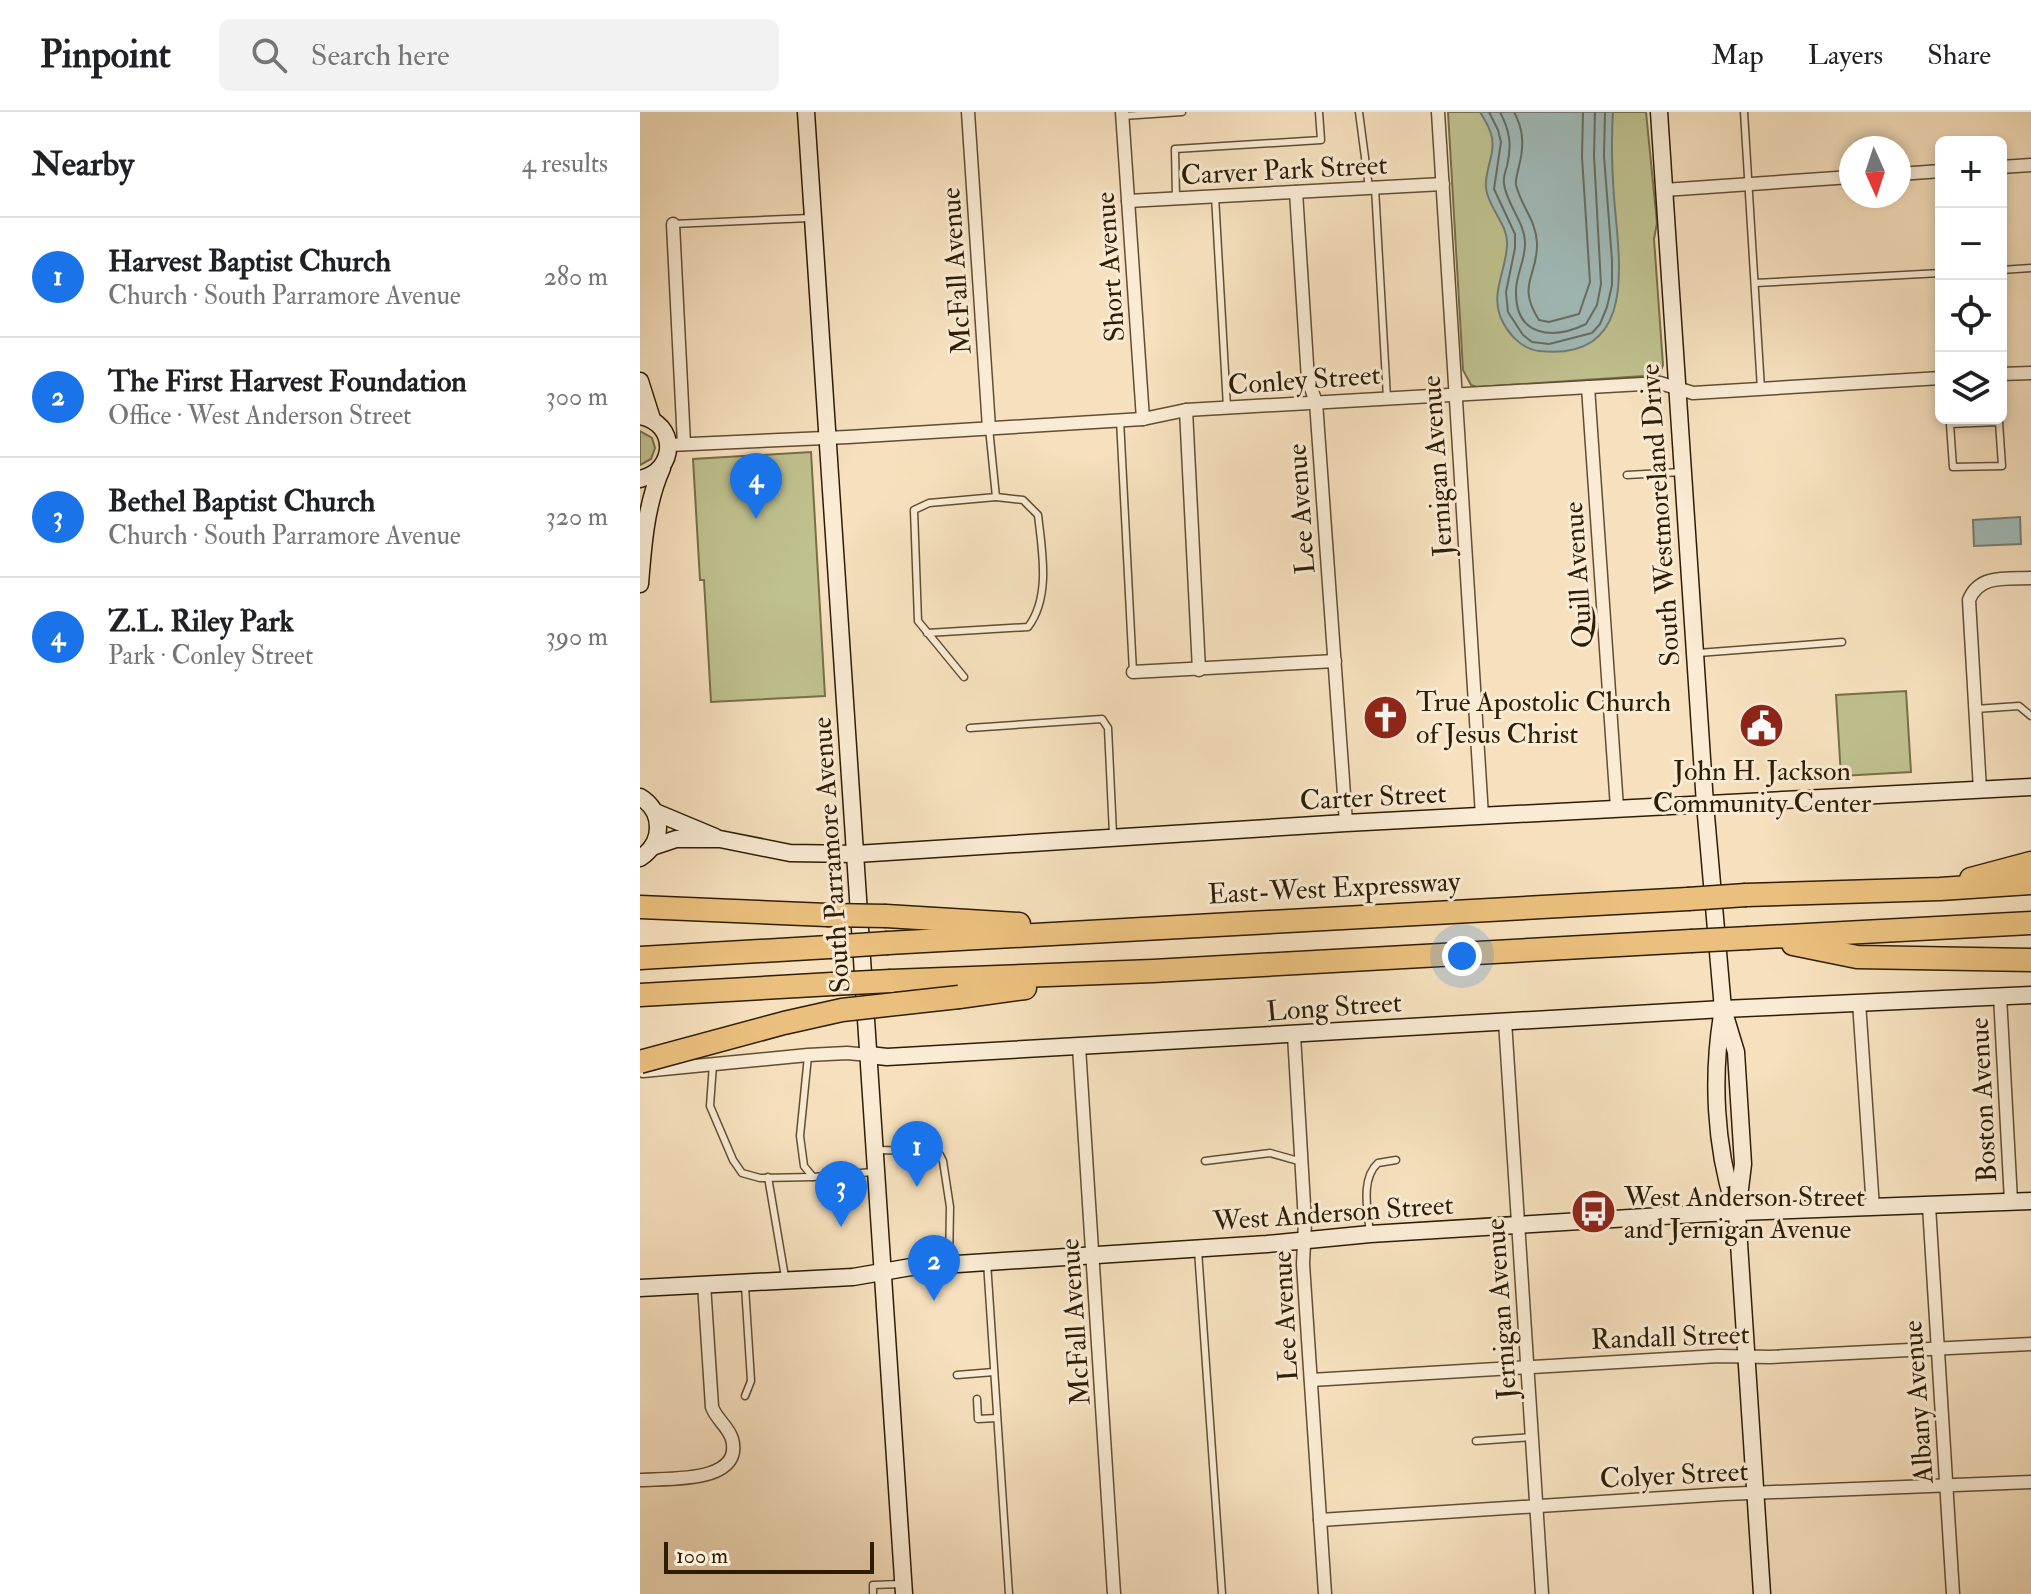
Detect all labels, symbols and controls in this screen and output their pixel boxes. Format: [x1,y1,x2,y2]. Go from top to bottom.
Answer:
search box [219,19,779,91]
text: Pinpoint [40,31,171,79]
icon: search [247,33,291,77]
text: Search here [311,37,450,74]
text: Map [1711,38,1764,73]
text: Layers [1808,38,1883,73]
text: Share [1927,38,1991,73]
north arrow [1839,136,1911,208]
map controls [1935,136,2007,424]
button: + [1935,136,2007,208]
text: Nearby [32,143,134,186]
text: 4 results [522,148,608,180]
street label: Carver Park Street [1180,148,1388,193]
street label: McFall Avenue [933,186,980,356]
street label: Short Avenue [1088,190,1133,343]
button: − [1935,208,2007,280]
text: Harvest Baptist Church [108,243,391,280]
text: 1 [53,261,63,293]
text: 280 m [544,261,608,293]
text: Church · South Parramore Avenue [108,280,461,312]
button: locate [1935,280,2007,352]
button: layers [1935,352,2007,424]
street label: Conley Street [1227,358,1382,403]
street label: South Westmoreland Drive [1632,362,1689,667]
text: The First Harvest Foundation [108,363,467,400]
street label: Jernigan Avenue [1414,374,1461,559]
text: 2 [51,381,65,413]
text: 300 m [546,381,608,413]
text: Office · West Anderson Street [108,400,412,432]
street label: Lee Avenue [1279,442,1324,575]
pin: 4 [730,453,782,519]
text: Bethel Baptist Church [108,483,375,520]
street label: Quill Avenue [1556,500,1601,649]
text: 3 [53,501,63,533]
text: 320 m [546,501,608,533]
text: Church · South Parramore Avenue [108,520,461,552]
text: Z.L. Riley Park [108,603,294,640]
text: 4 [51,621,65,653]
text: 390 m [546,621,608,653]
text: Park · Conley Street [108,640,313,672]
place label: True Apostolic Church of Jesus Christ [1416,685,1671,752]
church icon: True Apostolic Church of Jesus Christ [1361,693,1409,741]
public building icon: John H. Jackson Community Center [1738,701,1786,749]
street label: South Parramore Avenue [804,715,859,994]
place label: John H. Jackson Community Center [1653,754,1872,821]
street label: Carter Street [1299,776,1447,819]
street label: East-West Expressway [1207,864,1462,913]
your location [1442,936,1482,976]
street label: Long Street [1265,985,1403,1030]
street label: Boston Avenue [1962,1016,2005,1183]
pin: 1 [891,1121,943,1187]
pin: 3 [815,1161,867,1227]
place label: West Anderson Street and Jernigan Avenue [1623,1180,1865,1247]
street label: West Anderson Street [1211,1188,1455,1239]
bus stop icon: West Anderson Street and Jernigan Avenue [1569,1188,1617,1236]
street label: Jernigan Avenue [1478,1217,1525,1402]
pin: 2 [908,1235,960,1301]
street label: McFall Avenue [1052,1237,1099,1407]
street label: Lee Avenue [1265,1249,1306,1382]
street label: Randall Street [1590,1317,1750,1358]
street label: Albany Avenue [1895,1319,1942,1486]
street label: Colyer Street [1599,1454,1749,1497]
scale bar [664,1538,874,1574]
text: 100 m [676,1542,728,1570]

